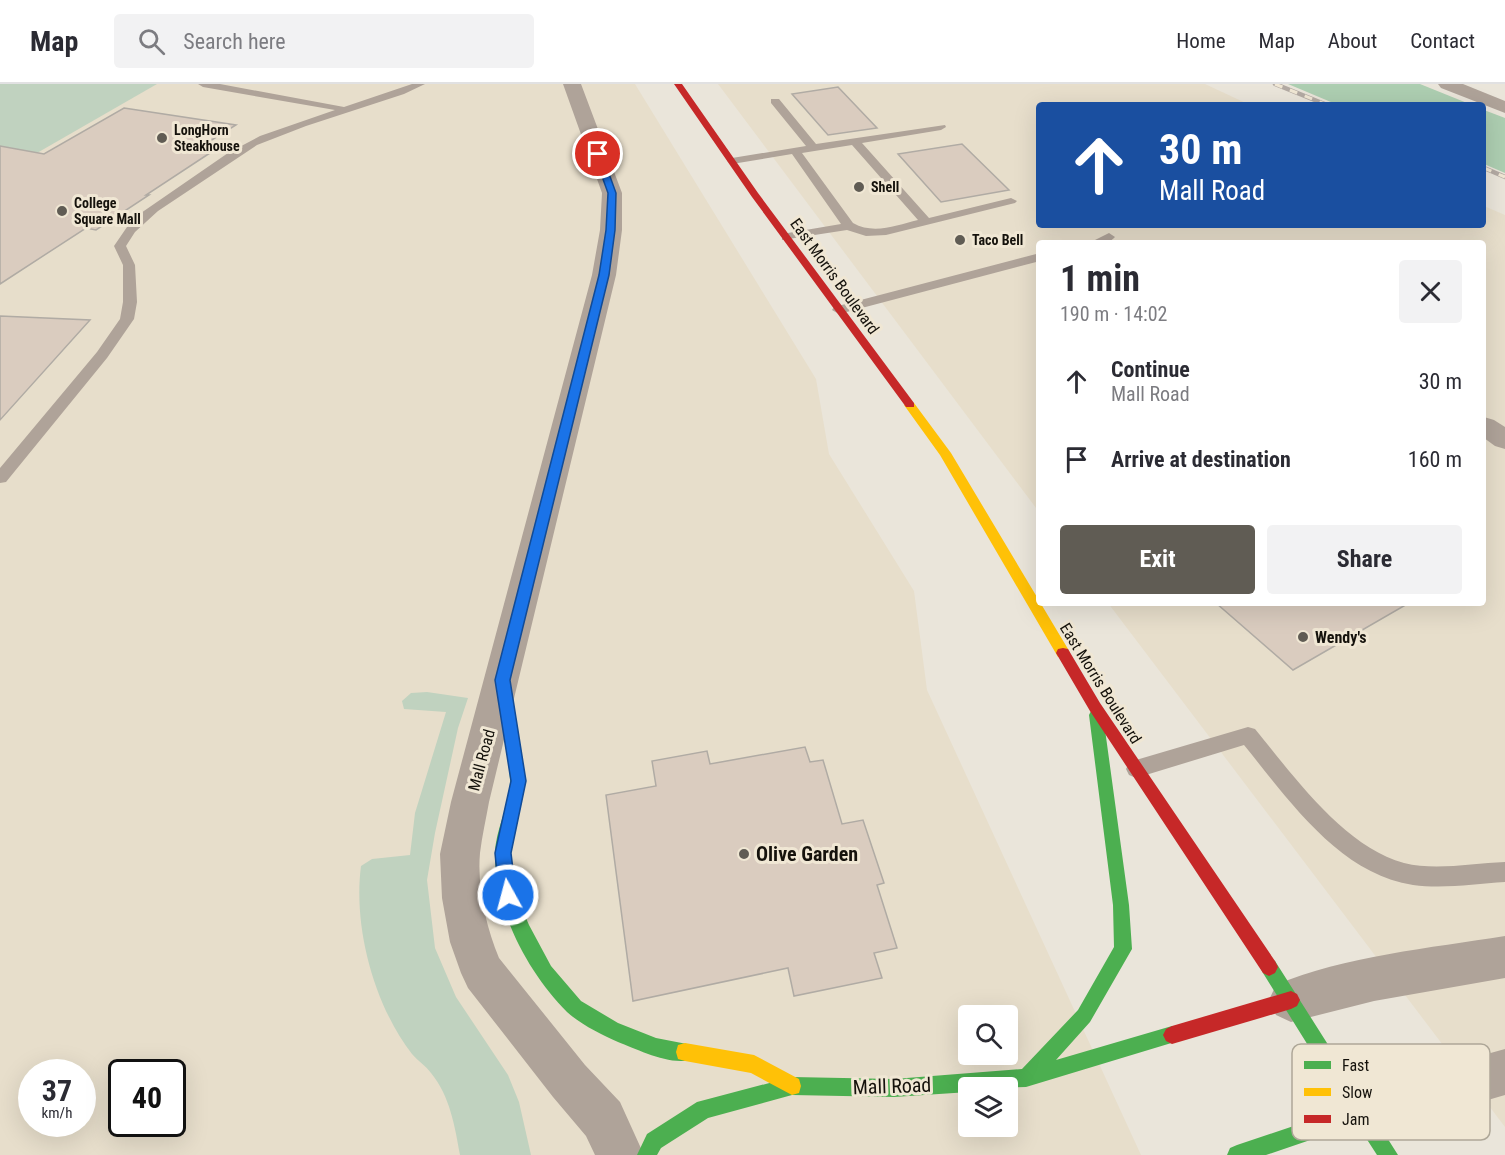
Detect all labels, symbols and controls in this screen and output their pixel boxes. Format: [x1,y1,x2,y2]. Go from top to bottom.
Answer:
search box [114,14,534,68]
text: Map [30,25,78,58]
icon: search [135,25,168,58]
text: Search here [183,29,286,54]
text: Home [1176,29,1226,53]
text: Map [1259,29,1295,53]
text: About [1328,29,1377,53]
text: Contact [1410,29,1475,53]
place label: LongHorn Steakhouse [174,122,240,154]
text: 30 m [1159,125,1242,174]
icon: ahead [1060,126,1138,204]
pin [572,128,623,179]
marker: LongHorn Steakhouse [155,131,169,145]
icon: arrive [581,137,614,170]
text: Mall Road [1159,175,1265,207]
place label: Shell [871,179,899,195]
marker: Shell [852,180,866,194]
place label: College Square Mall [74,195,141,227]
marker: College Square Mall [55,204,69,218]
street label: East Morris Boulevard [786,215,883,338]
place label: Taco Bell [972,232,1023,248]
marker: Taco Bell [953,233,967,247]
text: 1 min [1060,258,1140,300]
button: close [1399,260,1462,323]
text: 190 m · 14:02 [1060,302,1167,326]
text: Continue [1111,357,1190,382]
icon: ahead [1060,365,1093,398]
text: 30 m [1419,369,1462,394]
text: Mall Road [1111,382,1190,406]
icon: arrive [1060,443,1093,476]
text: Arrive at destination [1111,447,1291,472]
text: 160 m [1408,447,1462,472]
button: Exit [1060,525,1255,594]
button: Share [1267,525,1462,594]
street label: East Morris Boulevard [1056,620,1145,747]
place label: Wendy's [1315,628,1367,647]
marker: Wendy's [1296,630,1310,644]
street label: Mall Road [464,727,499,793]
place label: Olive Garden [756,842,858,866]
marker: Olive Garden [737,847,751,861]
position arrow [476,863,540,927]
map controls [958,1005,1018,1137]
button: search [958,1005,1018,1065]
legend [1292,1044,1490,1140]
text: Fast [1342,1056,1369,1075]
speed limit sign: 40 [108,1059,186,1137]
text: 37 [42,1073,72,1108]
street label: Mall Road [852,1073,932,1099]
button: layers [958,1077,1018,1137]
text: Slow [1342,1083,1372,1102]
text: km/h [42,1104,72,1122]
text: Jam [1342,1110,1369,1129]

